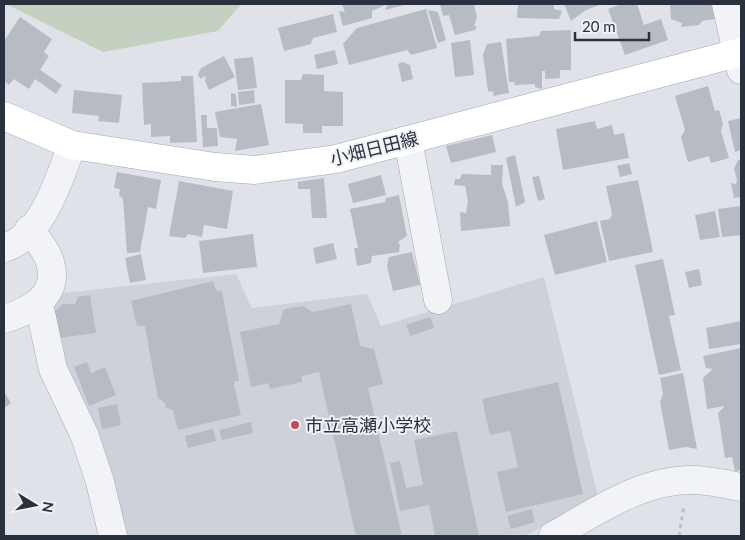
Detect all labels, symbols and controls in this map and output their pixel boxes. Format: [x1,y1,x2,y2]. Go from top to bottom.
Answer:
scale bar [575,10,649,42]
text: 20 m [582,17,616,35]
street label: 小畑日田線 [328,126,420,170]
place label: 市立高瀬小学校 [305,414,431,436]
marker: 市立高瀬小学校 [289,419,301,431]
north arrow [10,480,60,530]
text: N [39,501,58,514]

